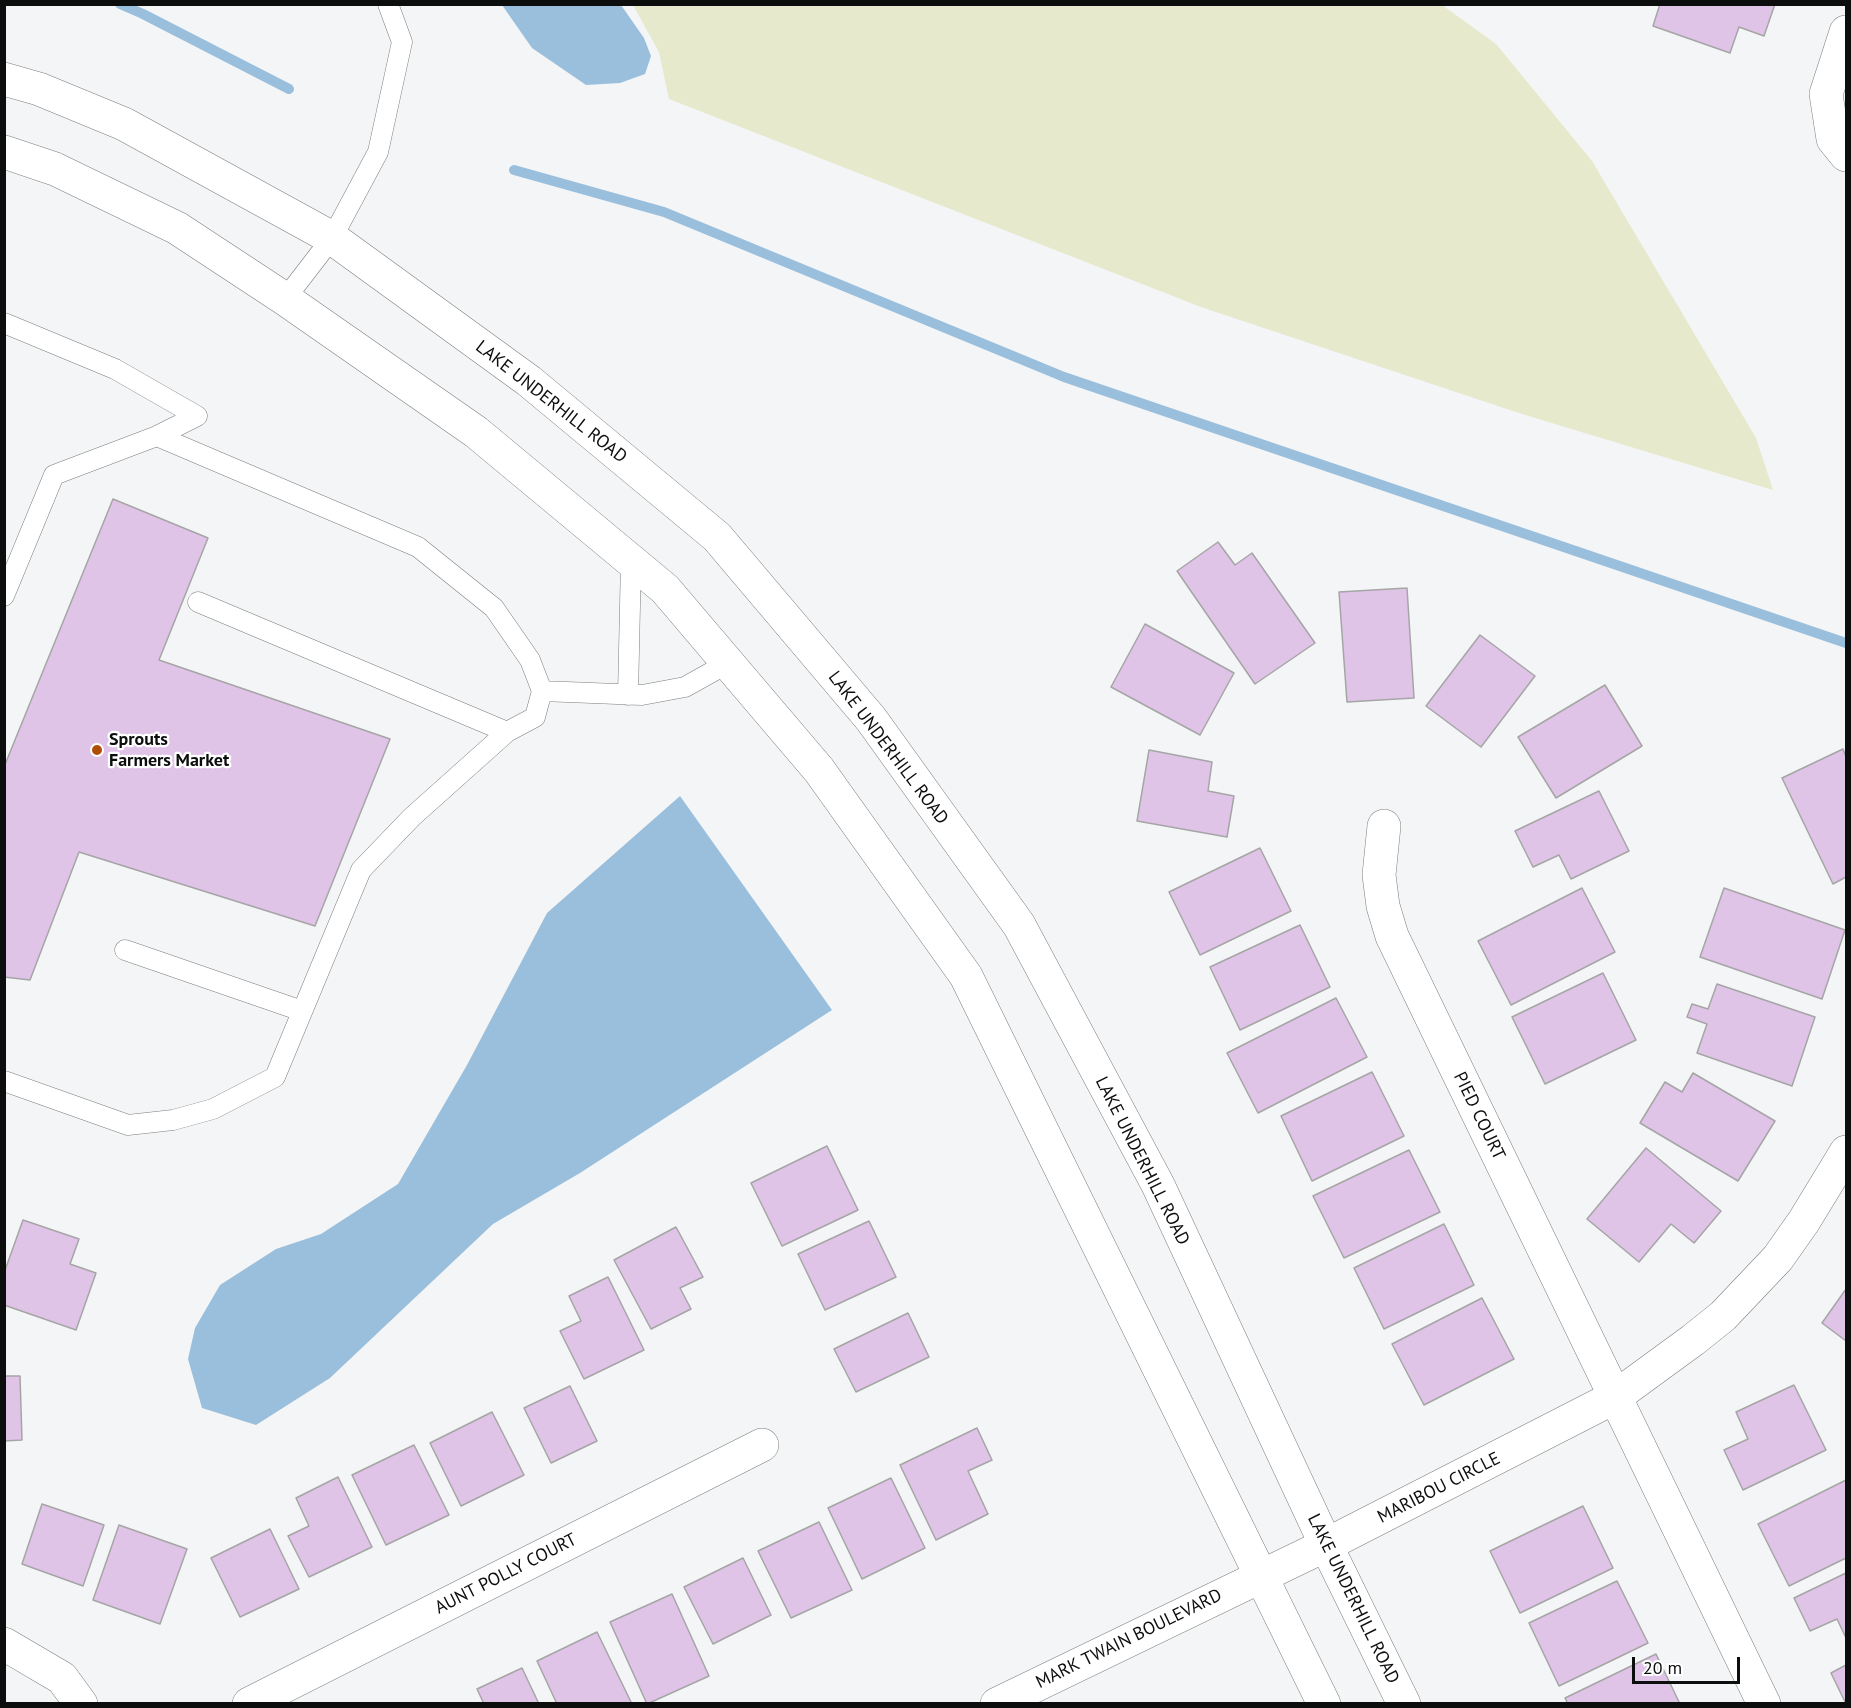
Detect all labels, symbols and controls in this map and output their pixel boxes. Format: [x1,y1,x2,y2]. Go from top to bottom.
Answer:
street label: LAKE UNDERHILL ROAD [471,336,631,468]
street label: LAKE UNDERHILL ROAD [823,667,953,829]
place label: Sprouts Farmers Market [109,729,229,771]
marker: Sprouts Farmers Market [90,743,104,757]
street label: PIED COURT [1448,1069,1510,1163]
street label: LAKE UNDERHILL ROAD [1090,1073,1194,1249]
street label: MARIBOU CIRCLE [1374,1448,1504,1528]
street label: LAKE UNDERHILL ROAD [1302,1511,1404,1687]
street label: AUNT POLLY COURT [431,1529,581,1619]
street label: MARK TWAIN BOULEVARD [1032,1585,1226,1693]
scale bar [1635,1645,1743,1683]
text: 20 m [1643,1656,1682,1679]

